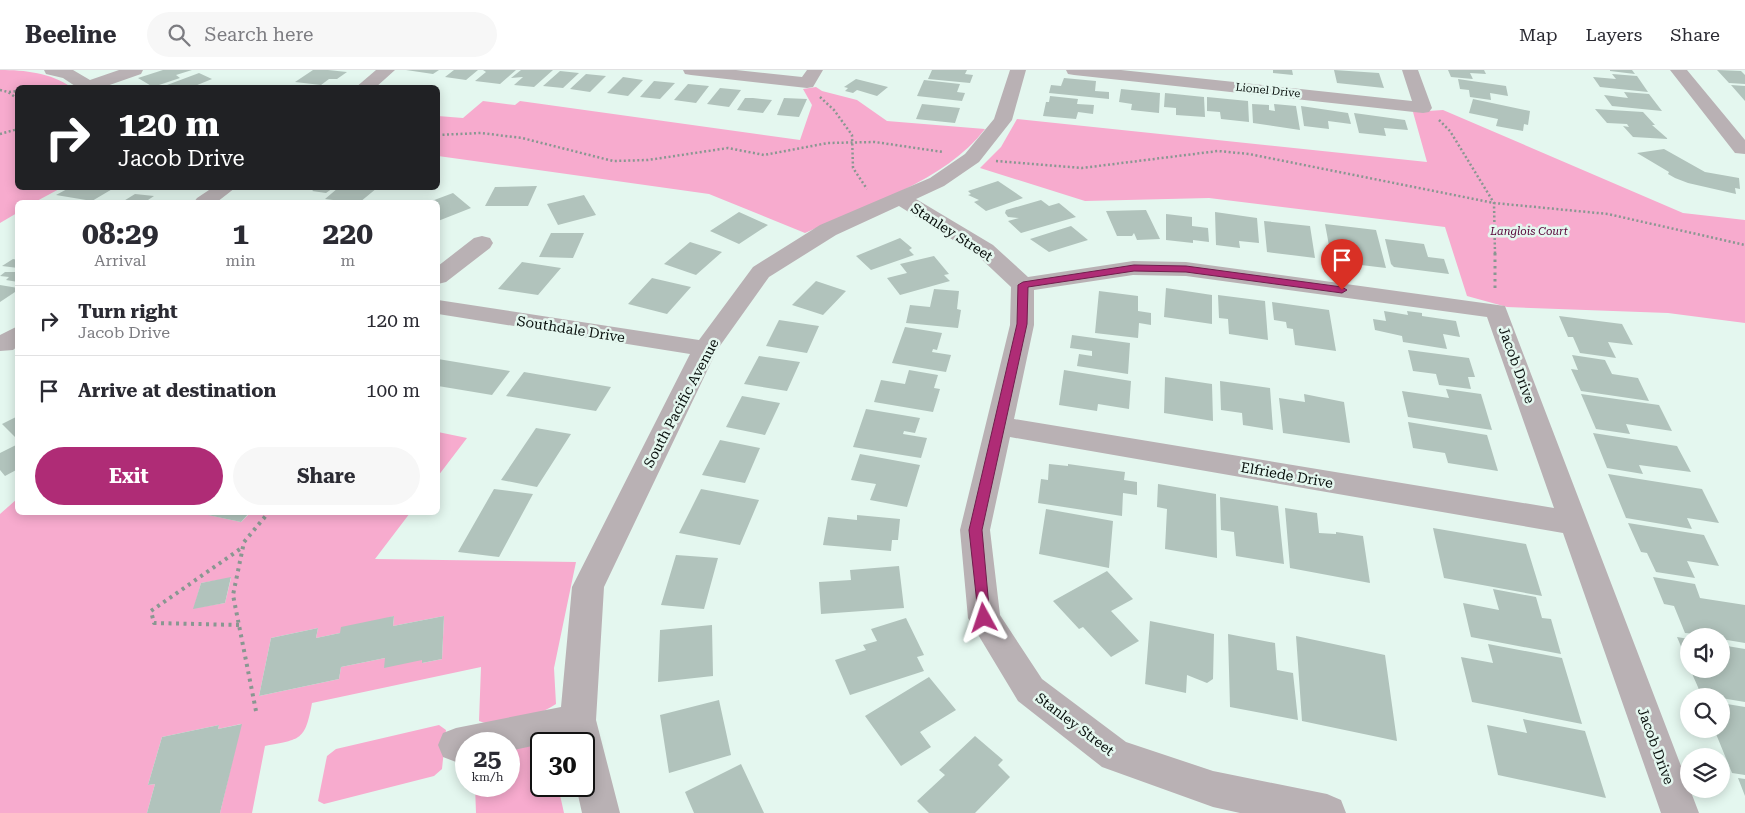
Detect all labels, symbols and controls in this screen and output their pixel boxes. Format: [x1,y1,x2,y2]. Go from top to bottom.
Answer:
search box [147,12,497,57]
text: Beeline [25,21,117,49]
icon: search [165,21,193,49]
text: Search here [205,23,313,46]
text: Map [1519,24,1558,45]
text: Layers [1586,24,1642,45]
text: Share [1670,24,1720,45]
street label: Lionel Drive [1235,81,1301,100]
text: 120 m [118,104,219,145]
icon: right [35,105,100,170]
text: Jacob Drive [118,146,245,171]
street label: Stanley Street [908,200,996,264]
text: 08:29 [82,216,159,251]
text: 1 [232,216,249,251]
text: 220 [323,216,373,251]
park label: Langlois Court [1489,225,1569,238]
pin [1321,239,1363,290]
icon: arrive [1328,246,1356,274]
text: Arrival [94,251,146,270]
text: min [226,251,256,270]
text: m [340,251,355,270]
text: Turn right [78,300,178,323]
icon: right [35,307,63,335]
text: 120 m [366,309,420,332]
street label: Southdale Drive [516,313,626,345]
text: Jacob Drive [78,323,170,342]
street label: Jacob Drive [1496,324,1538,406]
street label: South Pacific Avenue [640,336,722,470]
icon: arrive [35,377,63,405]
text: Arrive at destination [78,379,276,402]
text: 100 m [366,379,420,402]
button: Exit [35,447,223,505]
button: Share [233,447,420,505]
street label: Elfriede Drive [1240,459,1335,491]
position arrow [957,591,1009,643]
map controls [1680,628,1730,798]
button: sound [1680,628,1730,678]
button: search [1680,688,1730,738]
street label: Stanley Street [1033,689,1117,759]
street label: Jacob Drive [1635,705,1677,787]
speed limit sign: 30 [530,732,595,797]
text: 25 [473,744,502,773]
button: layers [1680,748,1730,798]
text: km/h [471,770,504,784]

